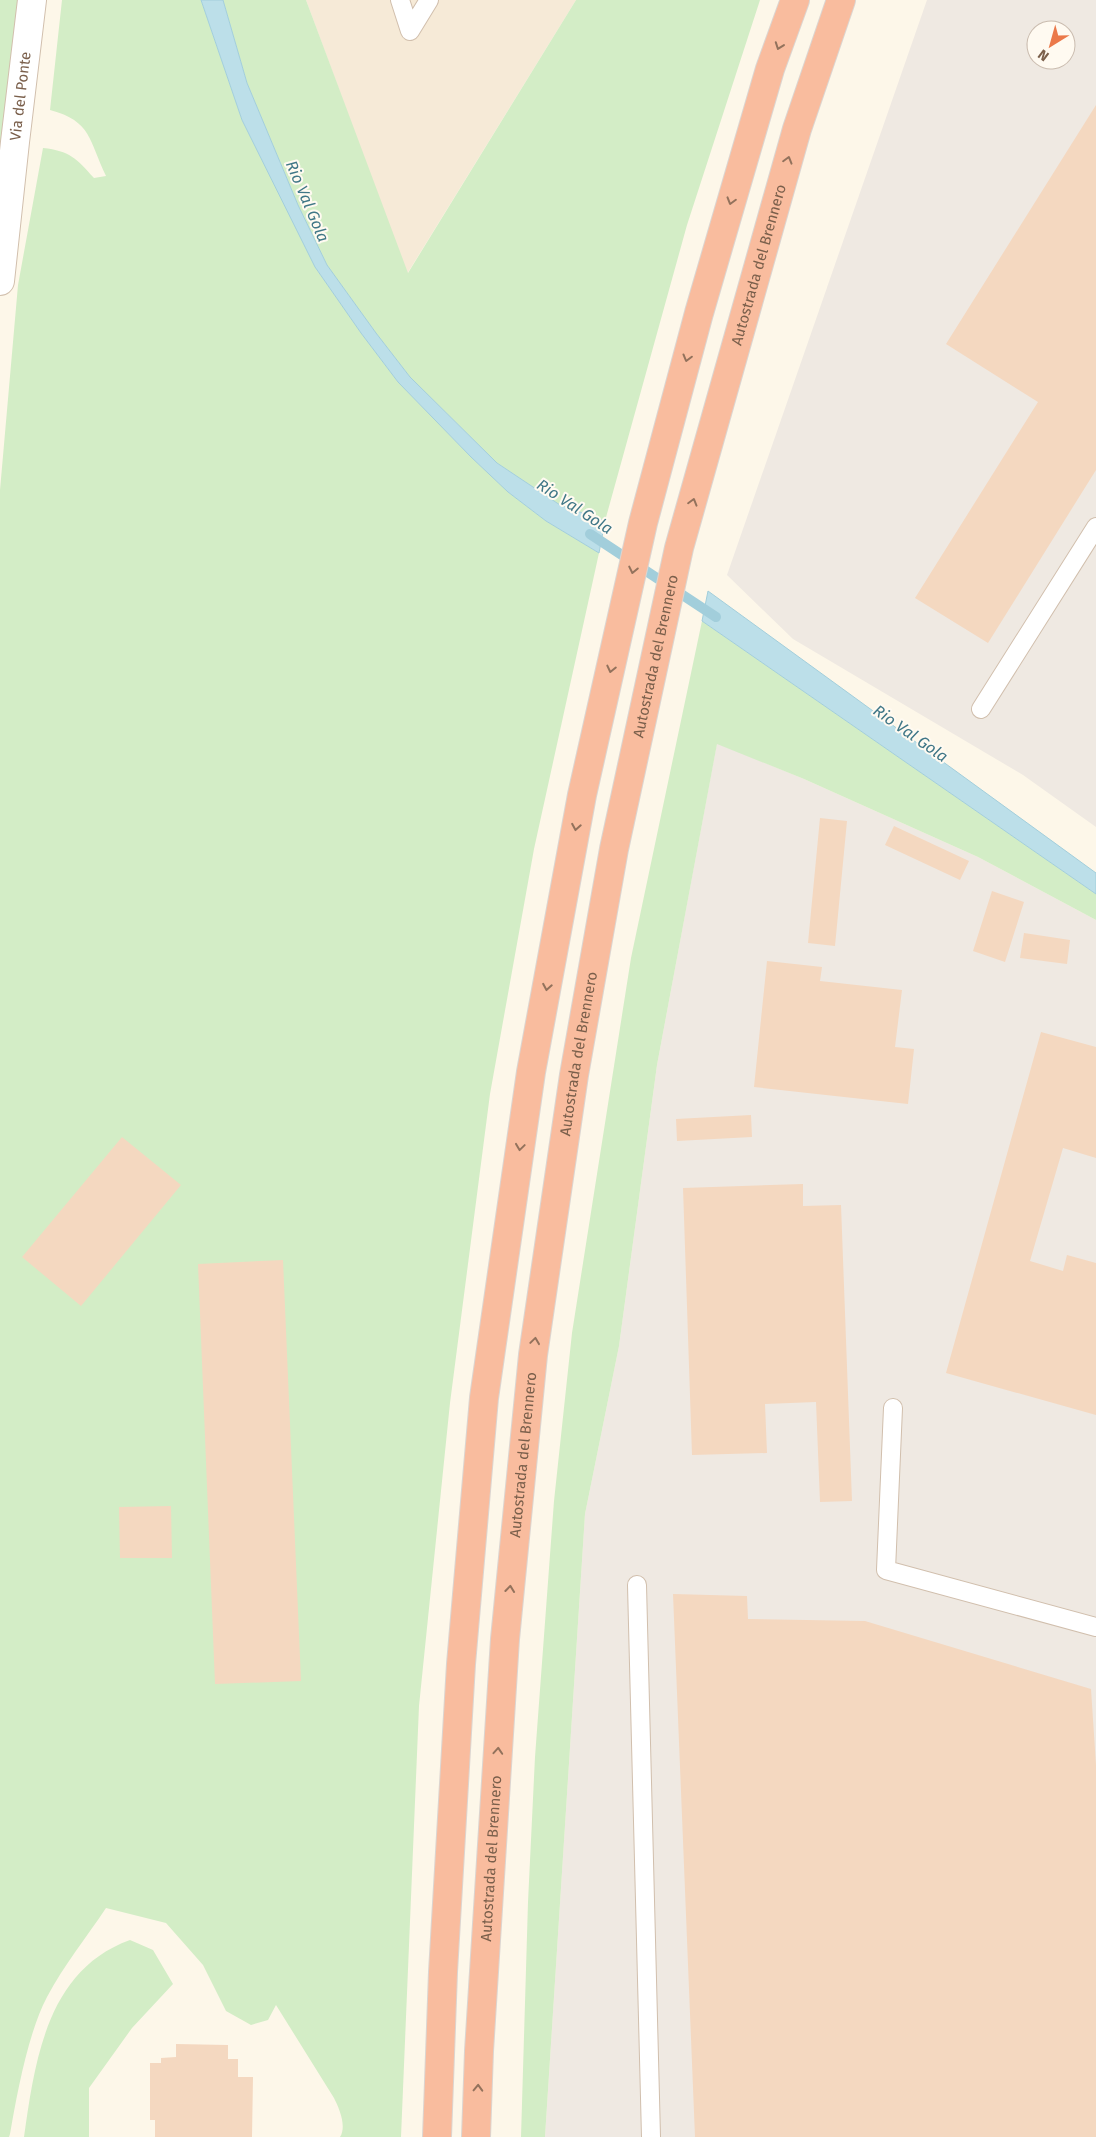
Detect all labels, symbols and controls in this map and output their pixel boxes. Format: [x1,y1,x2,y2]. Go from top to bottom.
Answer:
north arrow [1026,20,1076,70]
one-way arrow [775,41,785,50]
text: N [1035,45,1052,65]
street label: Via del Ponte [6,51,35,142]
one-way arrow [783,156,793,164]
water label: Rio Val Gola [282,158,333,245]
street label: Autostrada del Brennero [728,182,790,347]
one-way arrow [727,197,737,205]
one-way arrow [682,353,693,362]
water label: Rio Val Gola [533,475,616,538]
one-way arrow [687,498,697,506]
one-way arrow [628,566,639,575]
street label: Autostrada del Brennero [629,573,682,739]
one-way arrow [606,664,617,673]
water label: Rio Val Gola [870,701,952,766]
one-way arrow [572,823,582,832]
street label: Autostrada del Brennero [556,970,601,1137]
one-way arrow [542,983,553,992]
one-way arrow [516,1143,526,1152]
one-way arrow [529,1336,540,1344]
street label: Autostrada del Brennero [506,1371,540,1538]
one-way arrow [504,1585,515,1593]
one-way arrow [492,1747,503,1755]
street label: Autostrada del Brennero [477,1775,505,1942]
one-way arrow [473,2084,483,2092]

